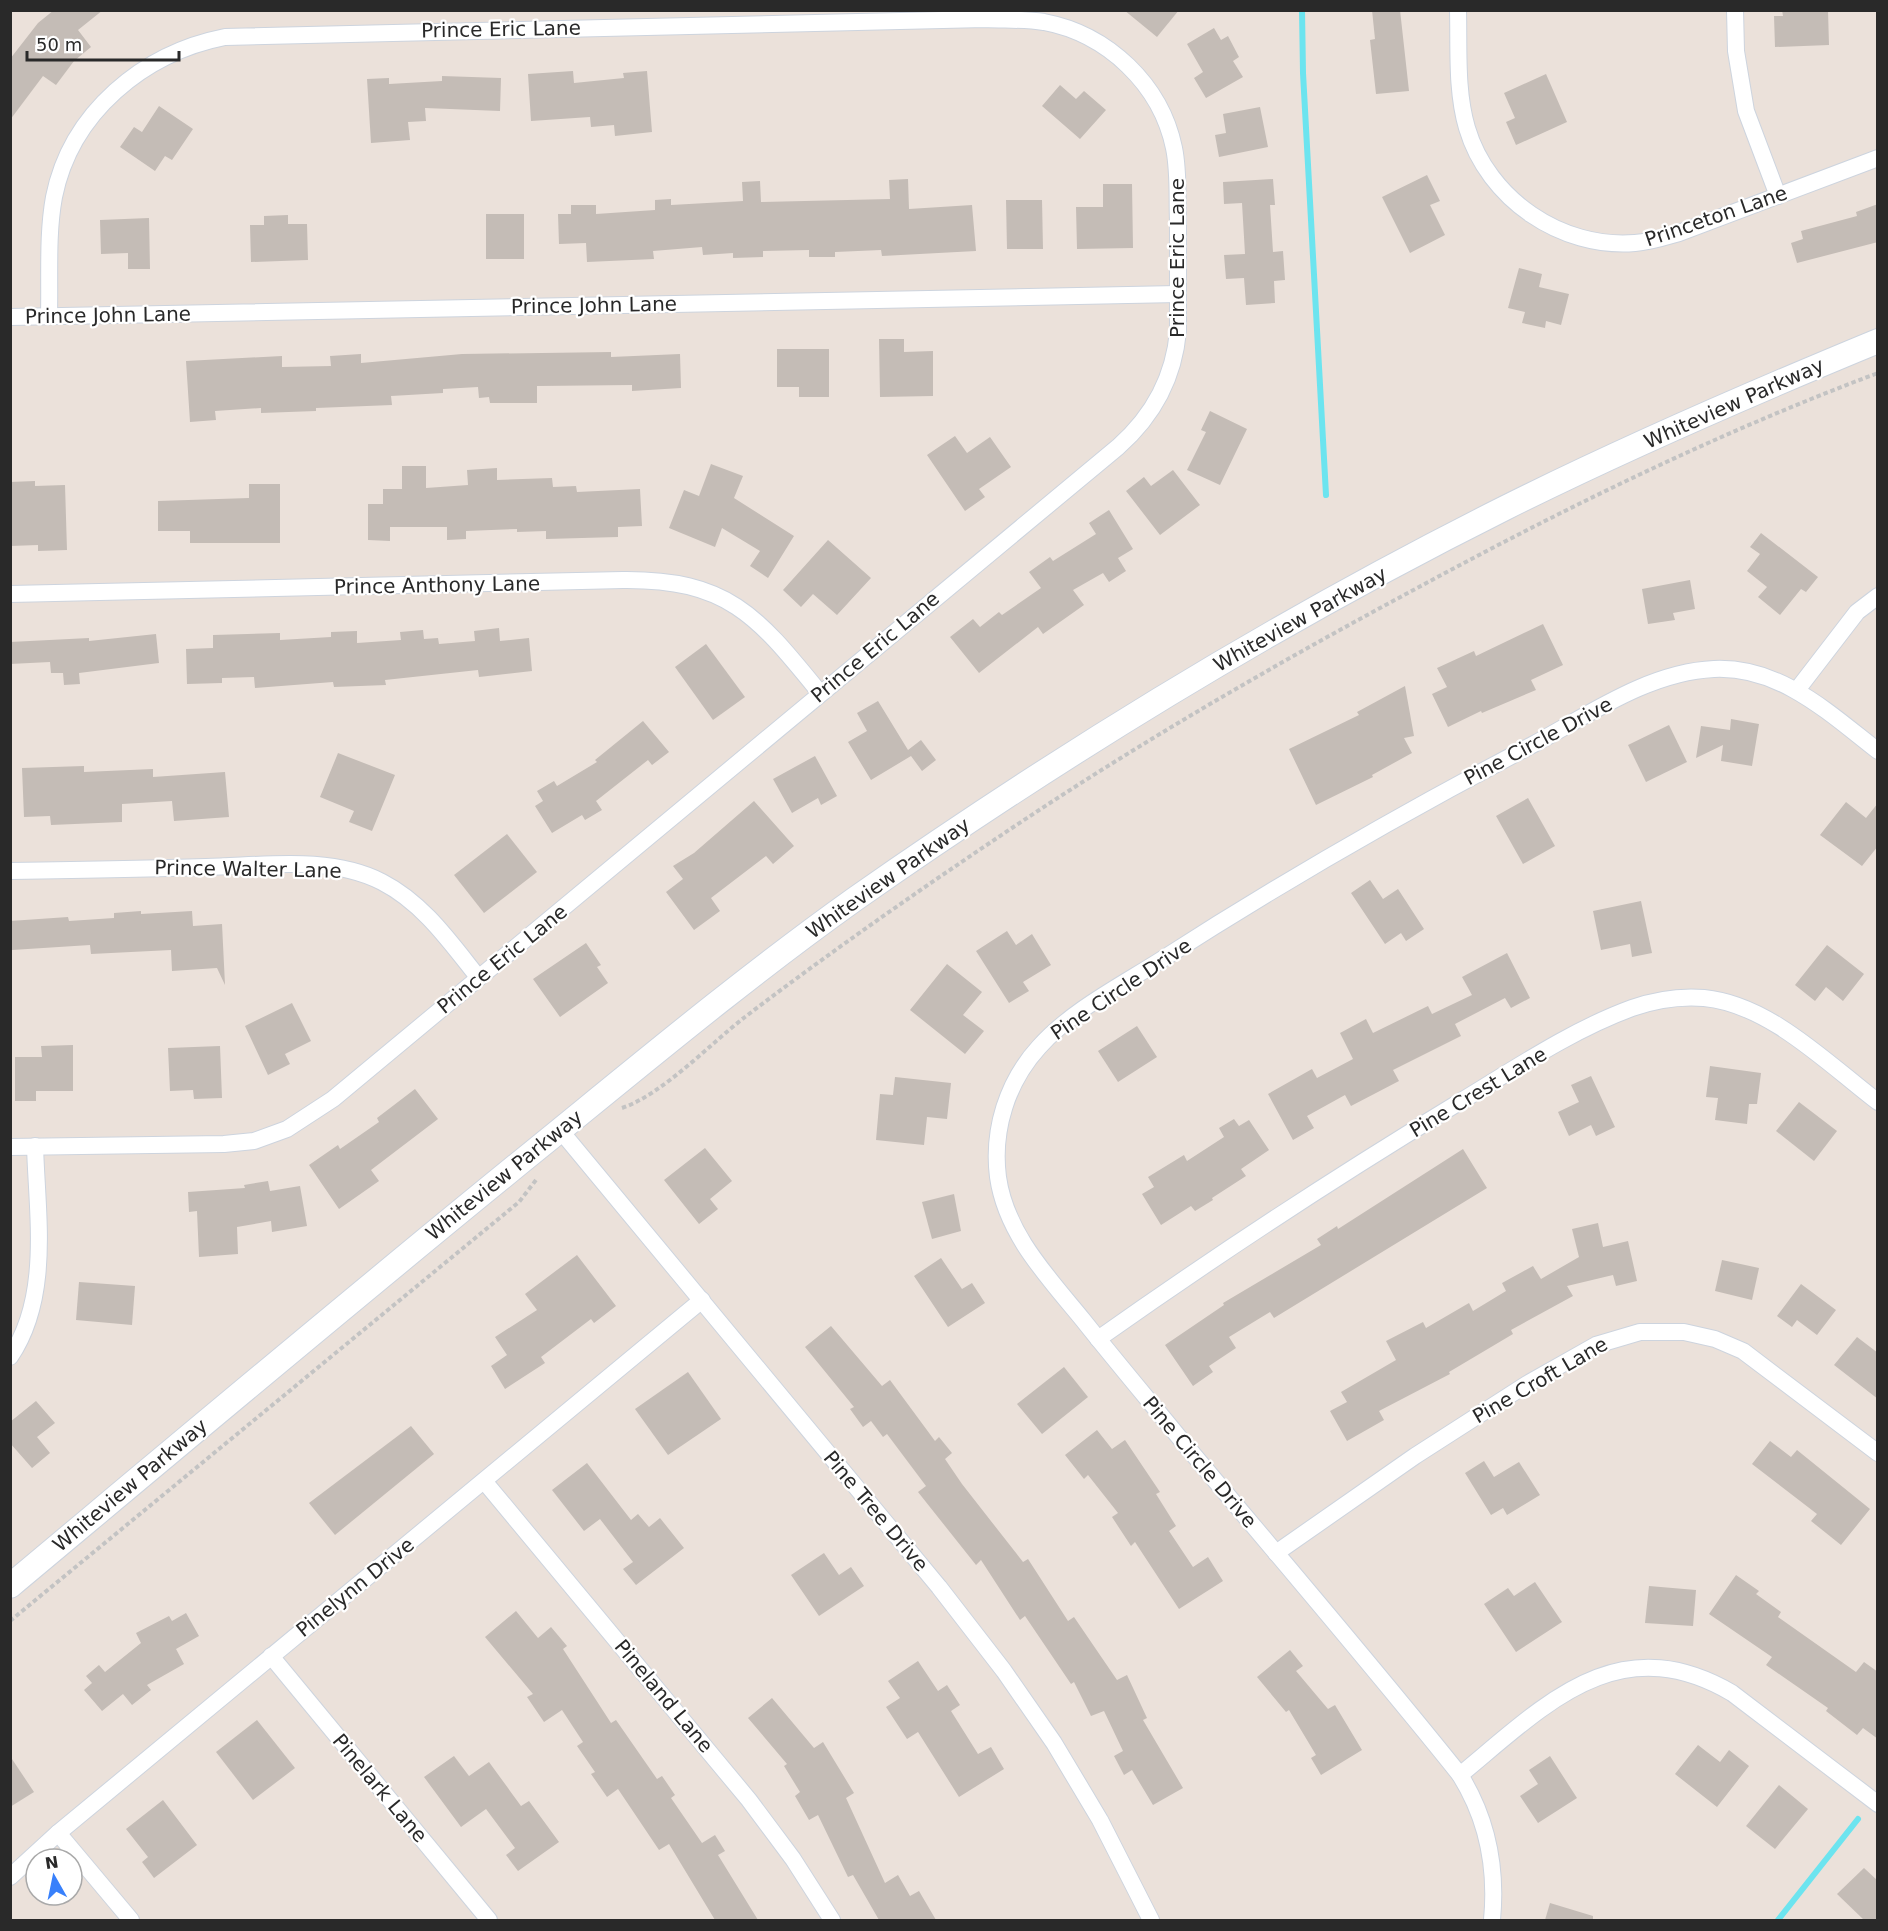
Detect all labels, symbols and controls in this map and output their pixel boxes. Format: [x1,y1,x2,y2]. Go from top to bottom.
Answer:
street label: Prince Eric Lane [421,16,581,42]
scale bar [27,24,178,62]
text: 50 m [36,34,82,55]
street label: Prince Eric Lane [1165,178,1189,338]
street label: Princeton Lane [1642,180,1790,252]
street label: Prince John Lane [511,292,677,318]
street label: Prince John Lane [25,302,191,328]
street label: Whiteview Parkway [1640,352,1828,453]
street label: Whiteview Parkway [1209,561,1391,677]
street label: Prince Anthony Lane [334,571,540,599]
street label: Prince Eric Lane [806,586,944,708]
street label: Pine Circle Drive [1460,692,1616,790]
street label: Whiteview Parkway [802,812,975,944]
street label: Prince Walter Lane [154,855,342,883]
street label: Prince Eric Lane [432,899,572,1019]
street label: Pine Circle Drive [1046,933,1196,1045]
street label: Pine Crest Lane [1405,1042,1551,1142]
street label: Whiteview Parkway [421,1104,587,1245]
street label: Pine Croft Lane [1468,1332,1612,1428]
street label: Pine Circle Drive [1138,1391,1262,1533]
street label: Whiteview Parkway [48,1413,212,1557]
street label: Pine Tree Drive [819,1446,933,1576]
street label: Pinelynn Drive [291,1532,419,1642]
street label: Pineland Lane [610,1635,718,1757]
street label: Pinelark Lane [328,1729,432,1847]
north arrow [24,1847,84,1907]
text: N [44,1852,60,1873]

